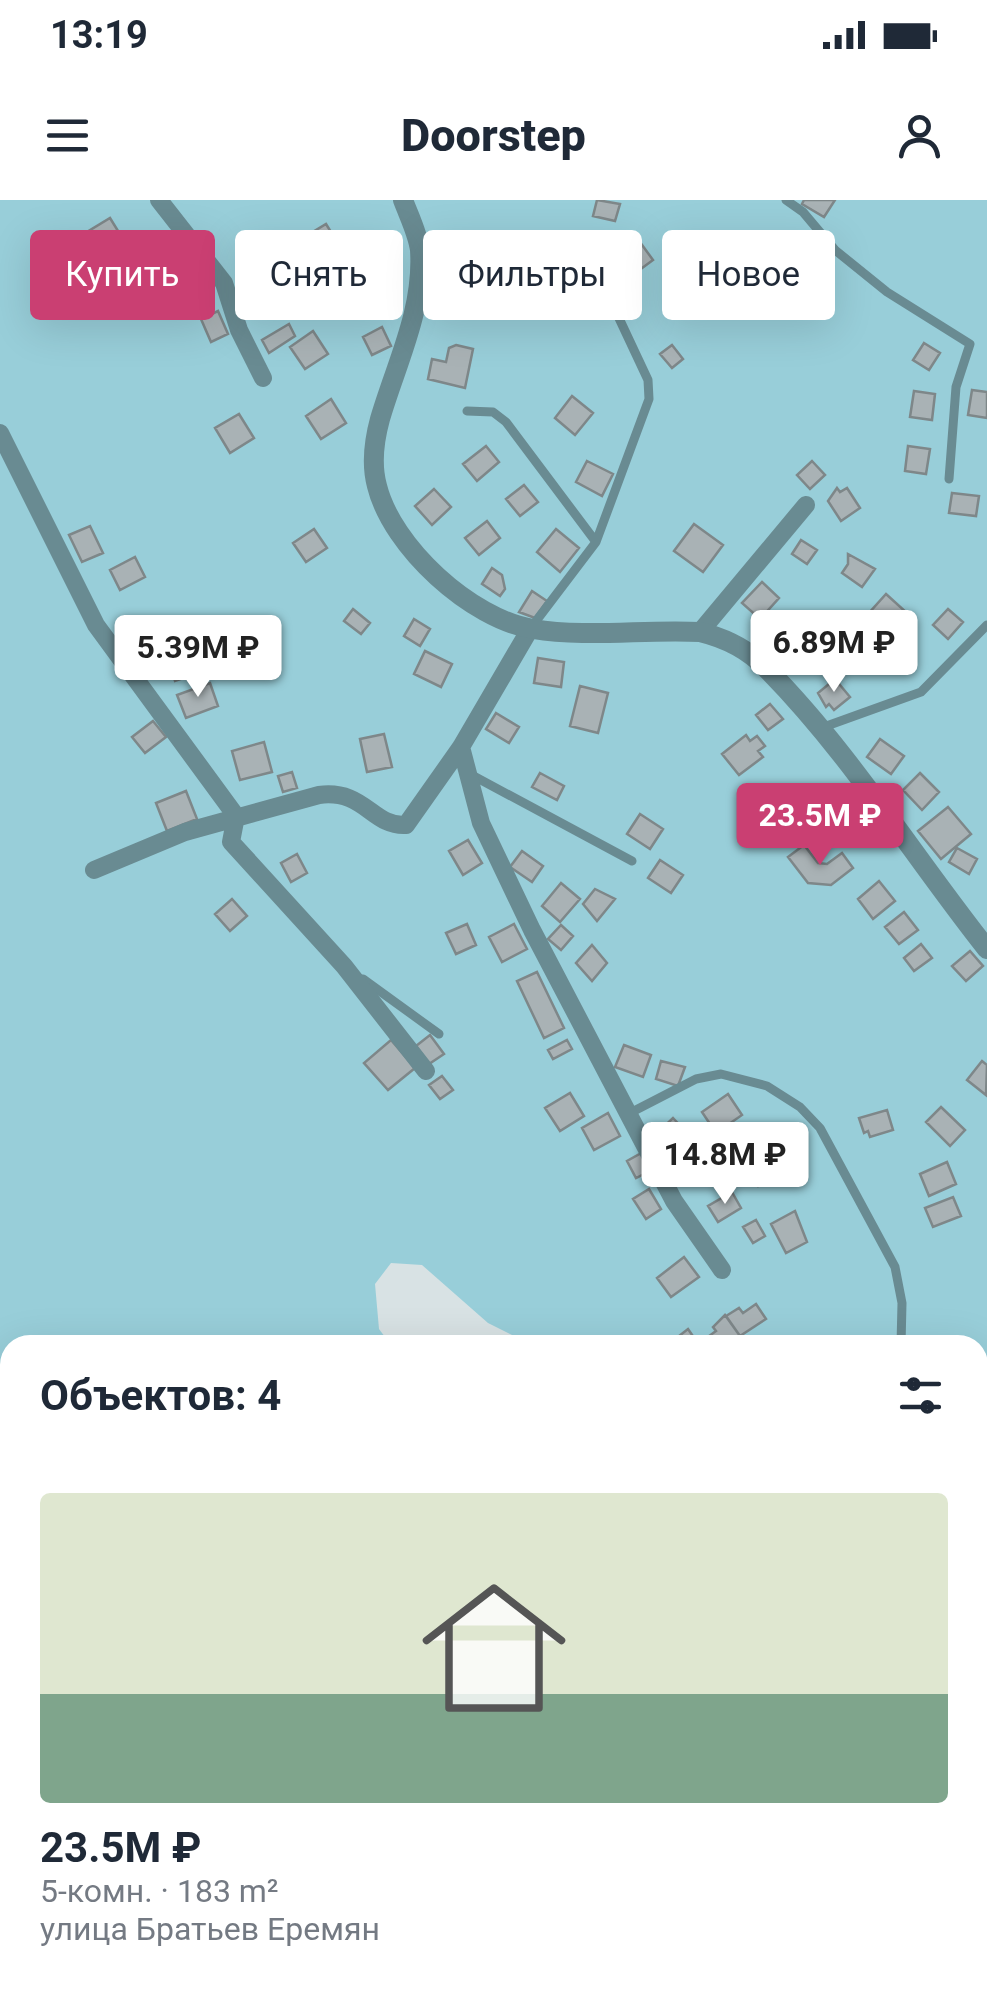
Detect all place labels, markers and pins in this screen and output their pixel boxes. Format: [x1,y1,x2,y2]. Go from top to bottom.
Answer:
pin: 6.89M ₽ [742,610,926,695]
pin: 5.39M ₽ [106,615,290,700]
pin: 23.5M ₽ [728,783,912,868]
pin: 14.8M ₽ [633,1122,817,1207]

